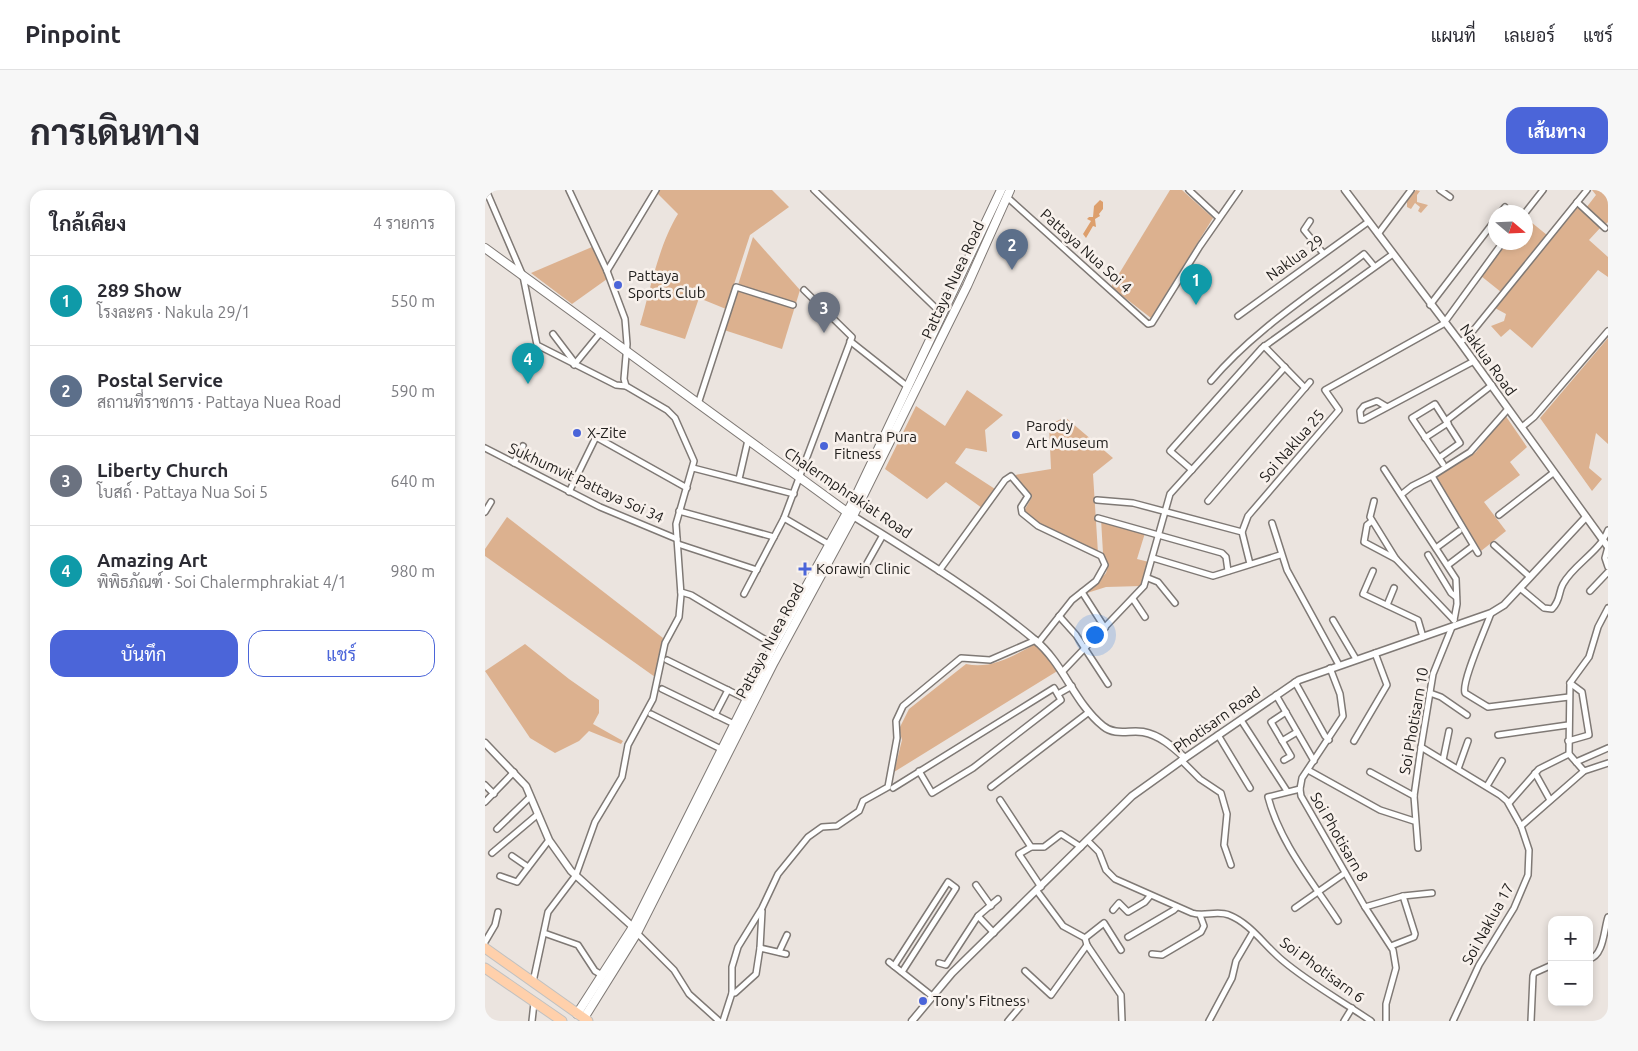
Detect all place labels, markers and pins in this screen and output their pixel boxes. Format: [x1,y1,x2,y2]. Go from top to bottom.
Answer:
pin: 2 [996,229,1028,270]
pin: 1 [1180,264,1212,305]
place label: Pattaya Sports Club [628,267,705,301]
marker: Pattaya Sports Club [612,279,624,291]
pin: 3 [808,292,840,333]
pin: 4 [512,343,544,384]
place label: Parody Art Museum [1026,417,1109,451]
place label: X-Zite [587,424,627,441]
marker: X-Zite [571,427,583,439]
place label: Mantra Pura Fitness [834,428,917,462]
marker: Parody Art Museum [1010,429,1022,441]
marker: Mantra Pura Fitness [818,440,830,452]
place label: Korawin Clinic [816,560,910,577]
marker: Korawin Clinic [798,562,812,576]
place label: Tony's Fitness [933,992,1026,1009]
marker: Tony's Fitness [917,995,929,1007]

